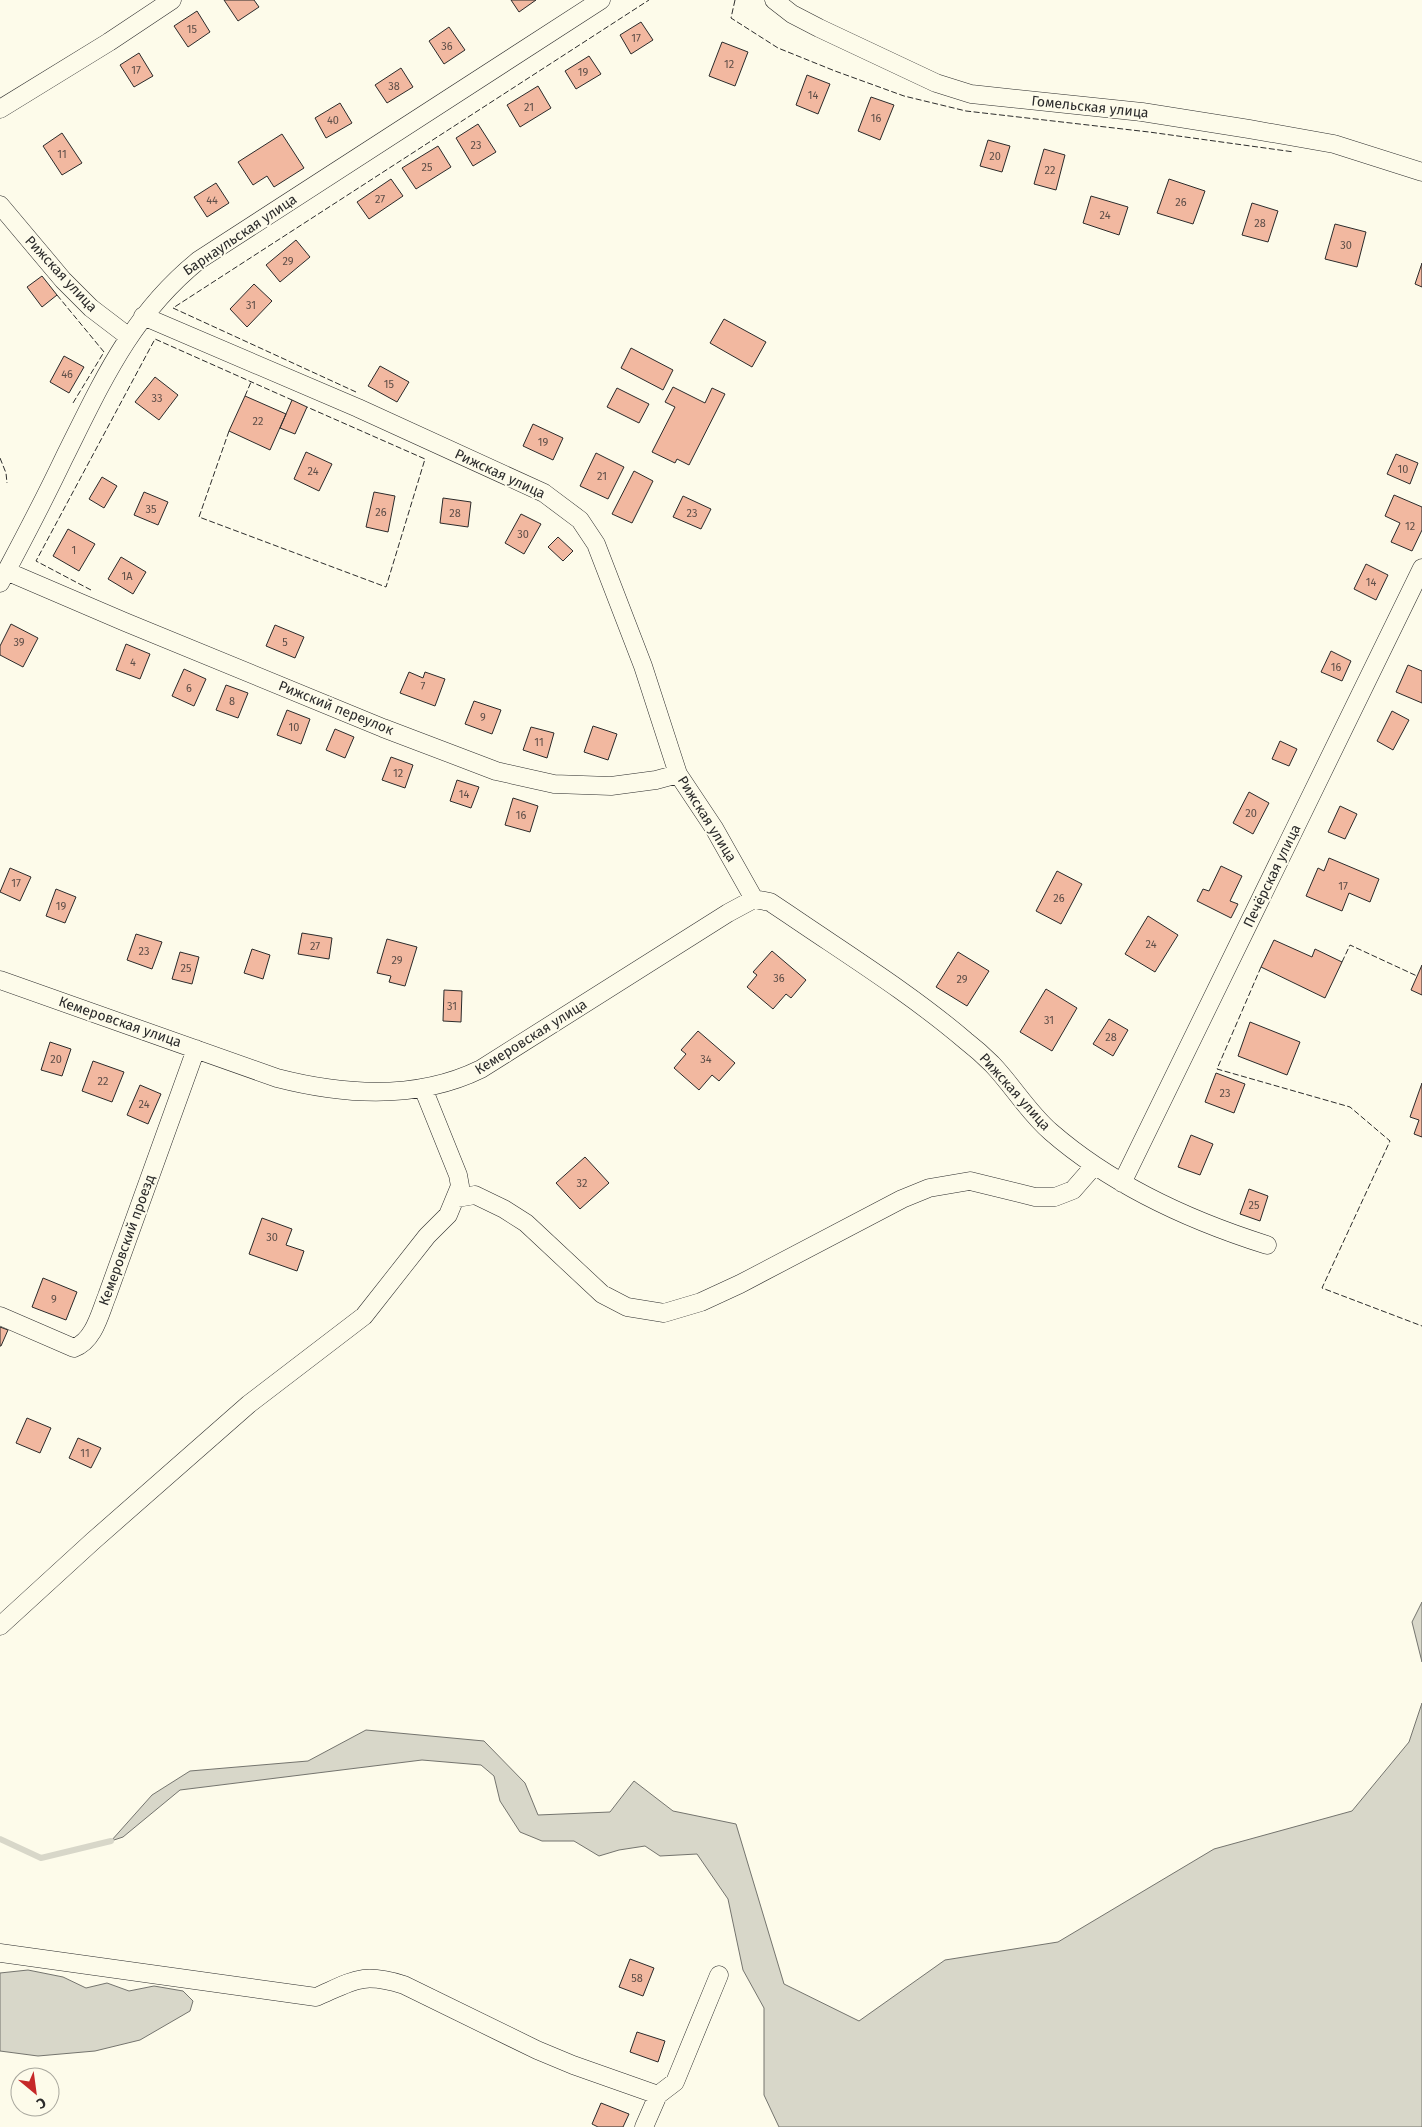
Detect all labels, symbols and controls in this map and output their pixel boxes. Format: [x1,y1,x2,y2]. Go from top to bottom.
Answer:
house number: 15 [187,23,198,36]
house number: 17 [631,32,641,45]
house number: 36 [441,40,453,53]
house number: 12 [724,58,734,71]
house number: 17 [131,64,141,77]
house number: 19 [578,66,588,79]
house number: 38 [388,80,400,93]
house number: 14 [808,89,818,102]
street label: Гомельская улица [1031,92,1149,122]
house number: 21 [524,101,534,114]
house number: 16 [871,112,881,125]
house number: 40 [327,114,339,127]
house number: 23 [471,139,481,152]
house number: 11 [57,148,67,161]
house number: 20 [989,150,1001,163]
house number: 25 [422,161,433,174]
house number: 22 [1045,164,1055,177]
street label: Барнаульская улица [180,191,300,279]
house number: 27 [375,193,385,206]
house number: 44 [206,194,218,207]
house number: 26 [1175,196,1187,209]
house number: 24 [1100,209,1111,222]
house number: 28 [1254,217,1266,230]
street label: Рижская улица [21,232,101,316]
house number: 30 [1340,239,1352,252]
house number: 29 [282,255,294,268]
house number: 31 [246,299,256,312]
house number: 46 [61,368,73,381]
house number: 15 [384,378,395,391]
house number: 33 [152,392,162,405]
house number: 22 [253,415,263,428]
house number: 19 [538,436,548,449]
street label: Рижская улица [452,446,548,502]
house number: 10 [1398,463,1408,476]
house number: 24 [308,465,319,478]
house number: 21 [597,470,607,483]
house number: 35 [146,503,157,516]
house number: 26 [375,506,387,519]
house number: 28 [449,507,461,520]
house number: 23 [687,507,697,520]
house number: 12 [1405,520,1415,533]
house number: 30 [517,528,529,541]
house number: 1 [72,544,76,557]
house number: 1А [121,570,133,583]
house number: 14 [1366,576,1376,589]
house number: 39 [13,636,25,649]
house number: 5 [282,636,288,649]
house number: 4 [130,656,136,669]
house number: 16 [1331,661,1341,674]
street label: Рижский переулок [276,677,397,739]
house number: 7 [421,680,426,693]
house number: 6 [186,682,192,695]
house number: 8 [229,695,235,708]
house number: 9 [480,711,486,724]
house number: 10 [289,721,299,734]
house number: 11 [534,736,544,749]
house number: 12 [393,767,403,780]
street label: Рижская улица [674,773,740,865]
house number: 14 [459,788,469,801]
house number: 20 [1245,807,1257,820]
house number: 16 [516,809,526,822]
street label: Печёрская улица [1240,822,1304,930]
house number: 17 [11,877,21,890]
house number: 17 [1338,880,1348,893]
house number: 26 [1053,892,1065,905]
house number: 19 [56,900,66,913]
house number: 24 [1146,938,1157,951]
house number: 27 [310,940,320,953]
house number: 23 [139,945,149,958]
house number: 29 [391,954,403,967]
house number: 25 [181,962,192,975]
house number: 36 [773,972,785,985]
house number: 29 [956,973,968,986]
street label: Кемеровская улица [56,993,184,1051]
street label: Кемеровская улица [472,996,590,1078]
house number: 31 [447,1000,457,1013]
house number: 31 [1044,1014,1054,1027]
house number: 28 [1105,1031,1117,1044]
street label: Рижская улица [976,1050,1054,1134]
house number: 20 [50,1053,62,1066]
house number: 34 [700,1053,712,1066]
house number: 22 [98,1075,108,1088]
house number: 23 [1220,1087,1230,1100]
house number: 24 [139,1098,150,1111]
street label: Кемеровский проезд [95,1172,159,1308]
house number: 32 [577,1177,587,1190]
house number: 25 [1249,1199,1260,1212]
house number: 30 [266,1231,278,1244]
house number: 9 [51,1293,57,1306]
house number: 11 [80,1447,90,1460]
house number: 58 [631,1972,643,1985]
north arrow [10,2067,60,2117]
text: С [33,2094,49,2112]

